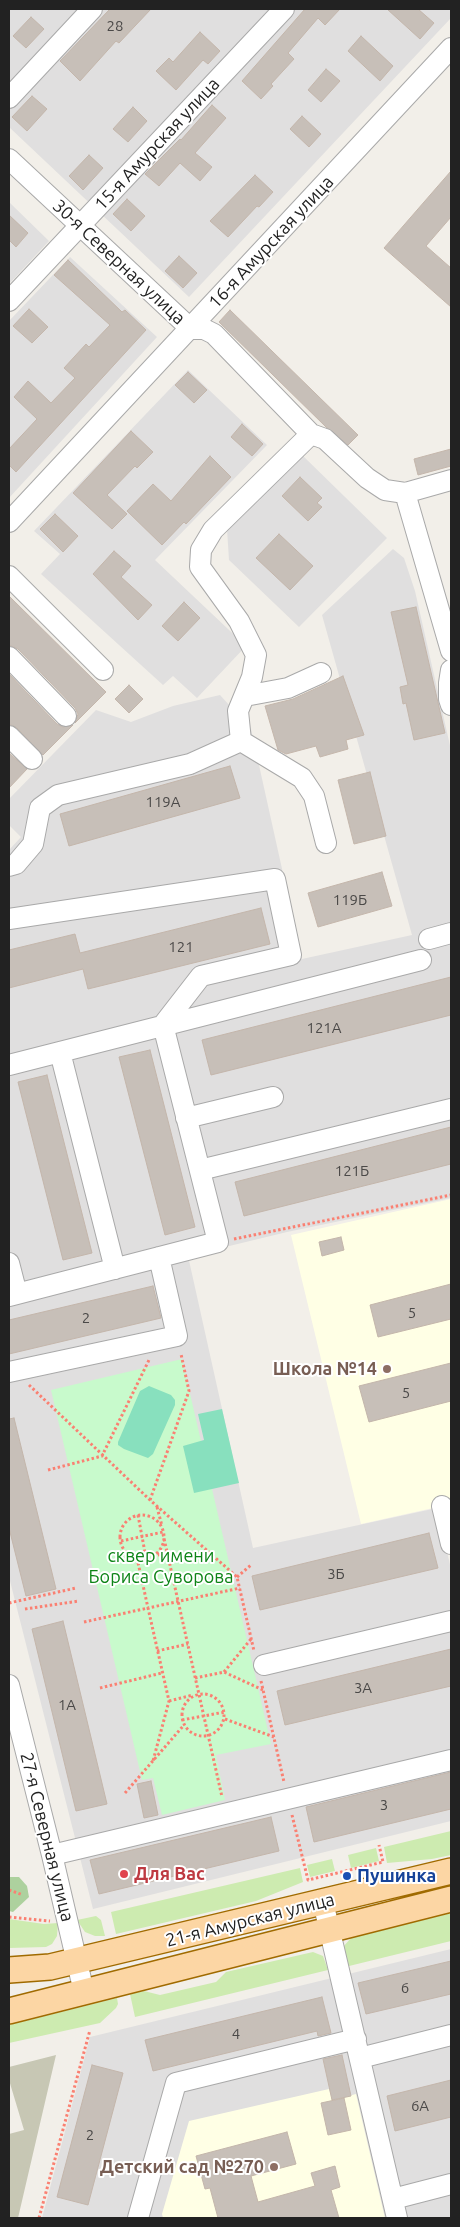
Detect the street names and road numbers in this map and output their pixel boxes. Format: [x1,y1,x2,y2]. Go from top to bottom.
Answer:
street label: 15-я Амурская улица [90,73,224,215]
street label: 16-я Амурская улица [204,171,338,313]
street label: 30-я Северная улица [48,195,190,329]
street label: 27-я Северная улица [16,1750,78,1924]
street label: 21-я Амурская улица [163,1889,337,1951]

